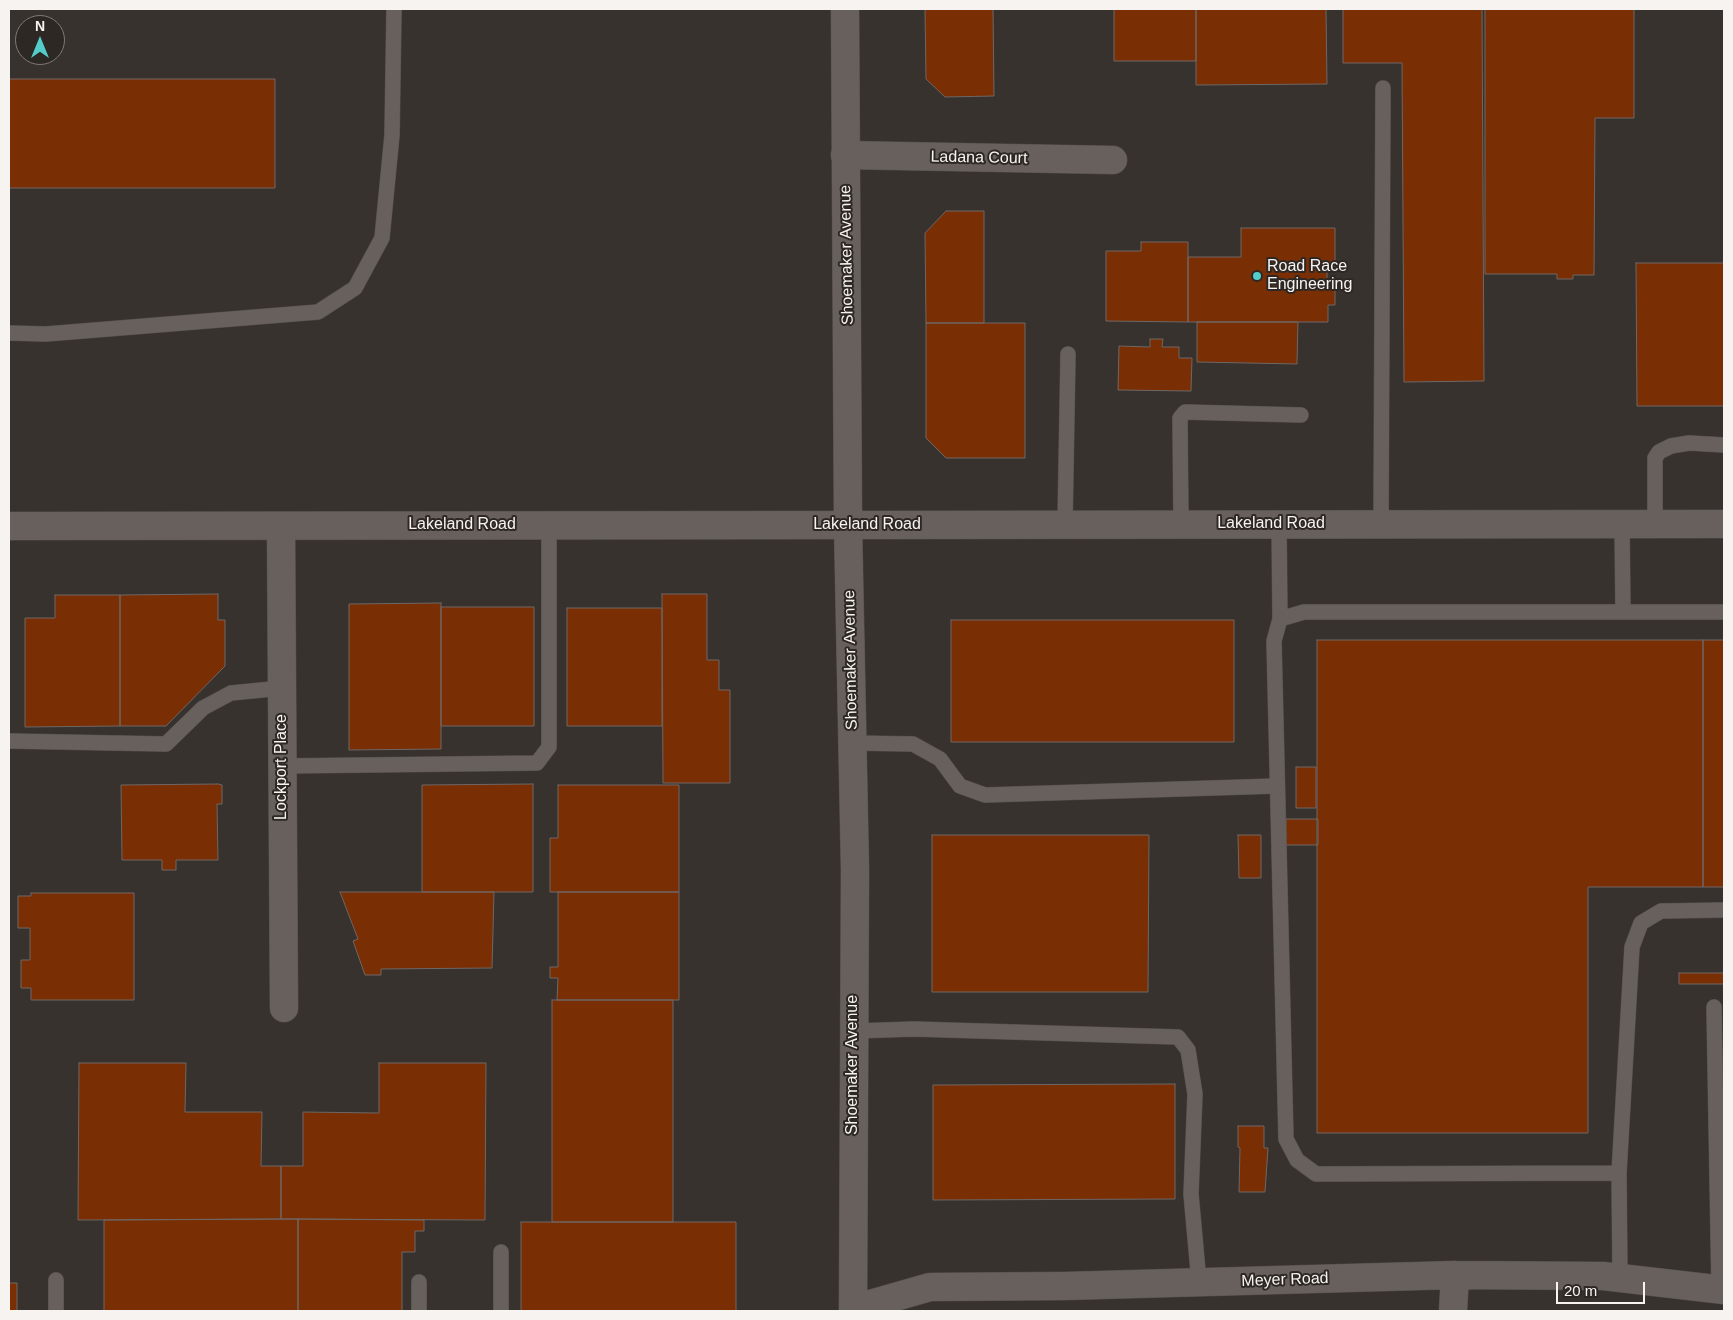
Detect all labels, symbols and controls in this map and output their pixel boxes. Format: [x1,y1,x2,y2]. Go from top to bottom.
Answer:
north arrow [15,15,65,65]
text: N [35,18,45,34]
street label: Ladana Court [930,148,1028,168]
street label: Shoemaker Avenue [836,185,858,325]
place label: Road Race Engineering [1267,257,1352,295]
marker: Road Race Engineering [1251,270,1263,282]
street label: Lakeland Road [1217,514,1325,534]
street label: Lakeland Road [408,515,516,535]
street label: Lakeland Road [813,515,921,535]
street label: Shoemaker Avenue [840,590,862,730]
street label: Lockport Place [272,714,292,820]
street label: Shoemaker Avenue [843,995,863,1135]
street label: Meyer Road [1241,1269,1329,1291]
scale bar [1558,1272,1647,1304]
text: 20 m [1564,1282,1597,1299]

